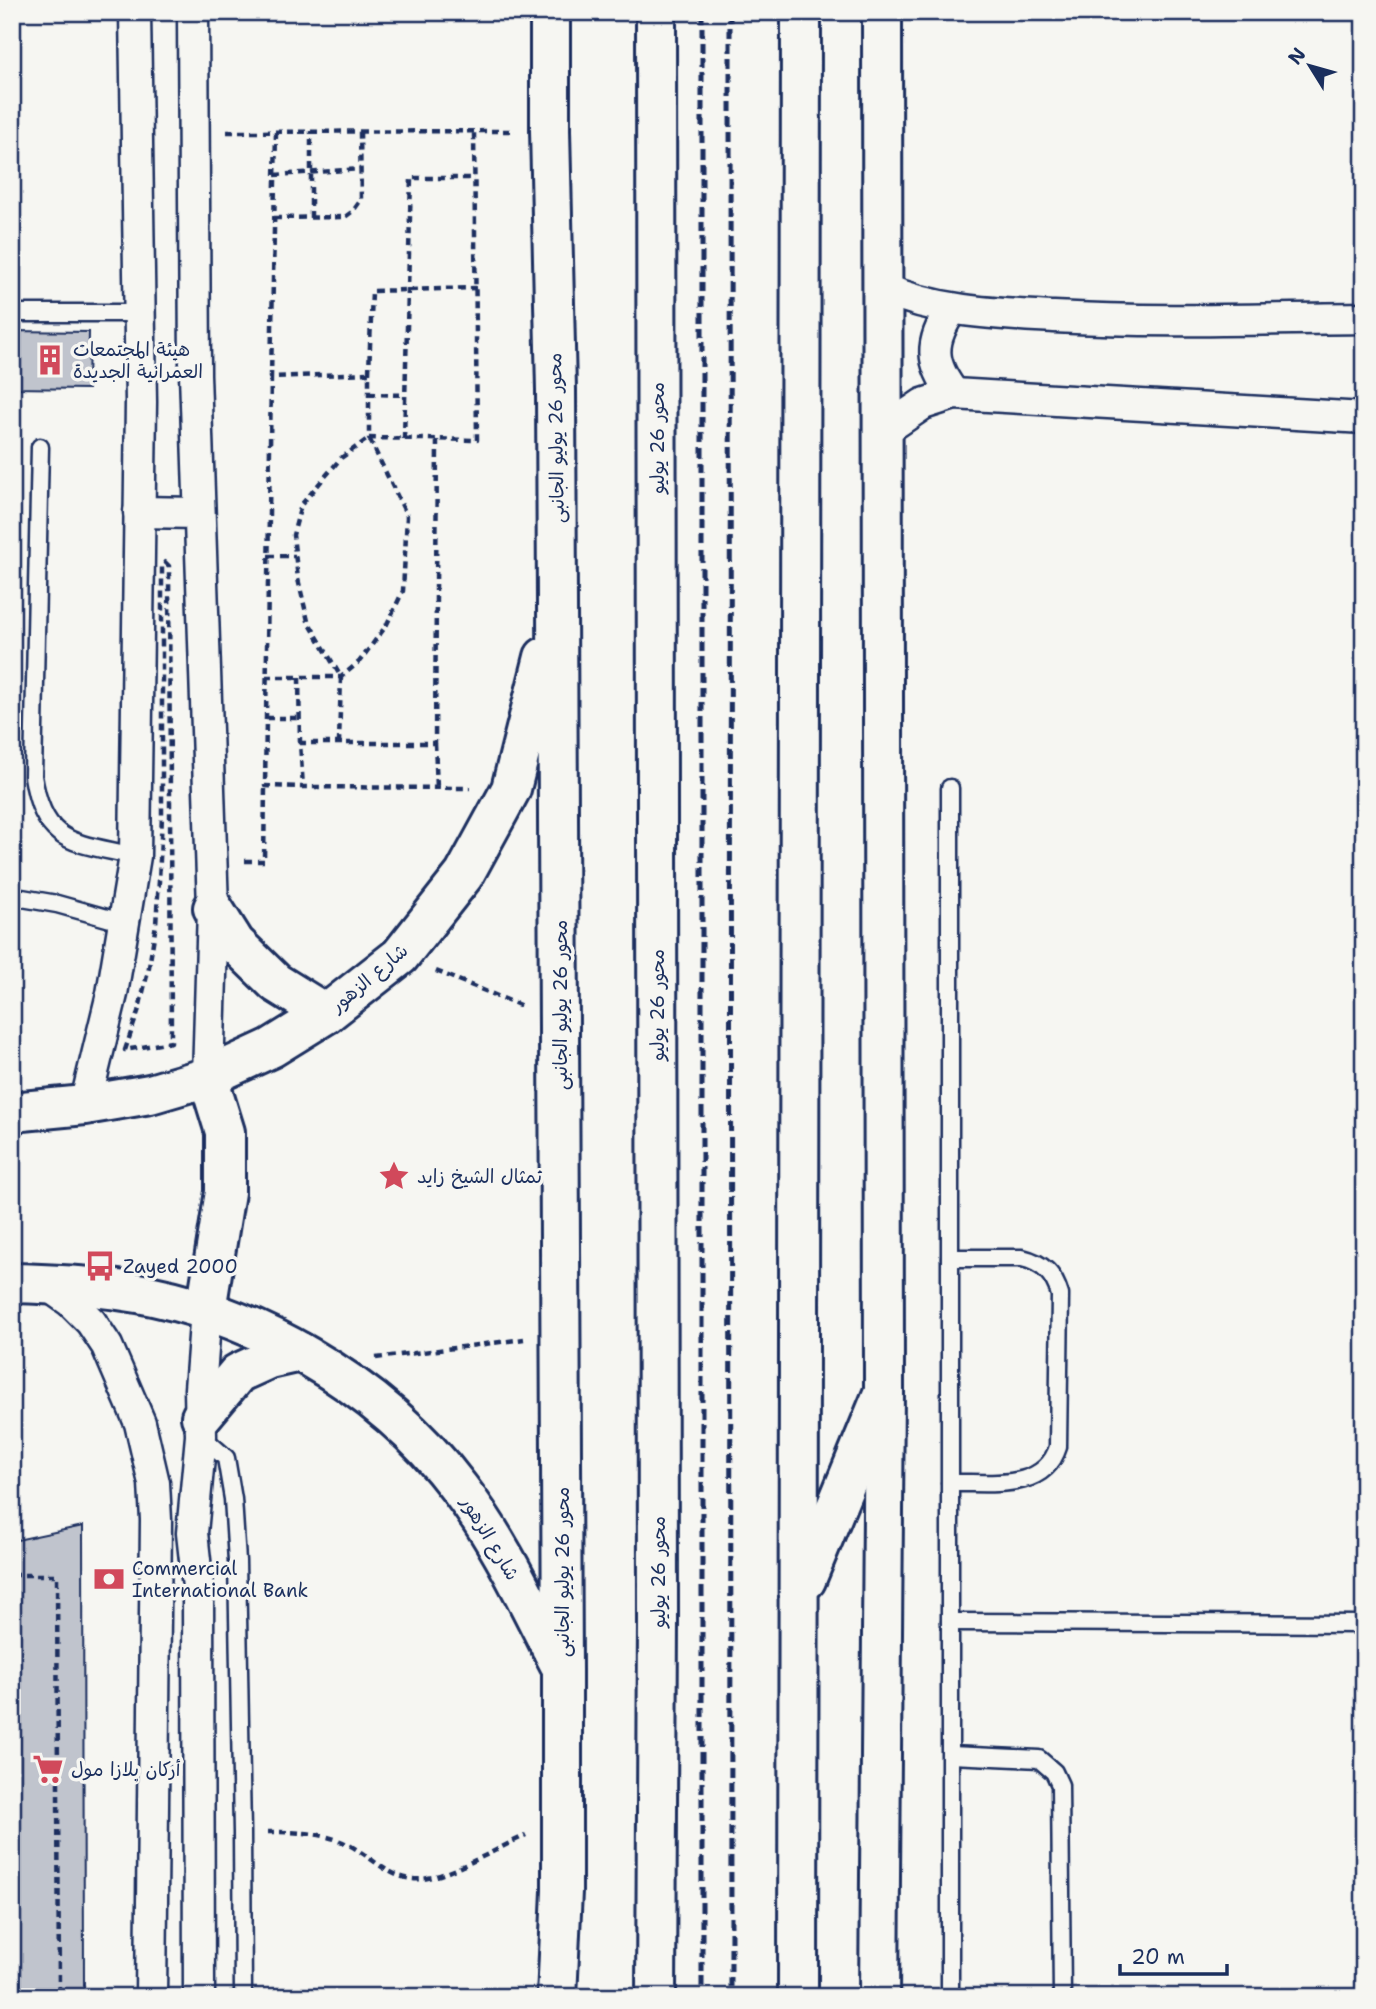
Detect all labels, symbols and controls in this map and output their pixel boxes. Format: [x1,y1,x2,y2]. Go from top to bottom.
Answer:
north arrow [1274,32,1344,102]
text: N [1282,43,1311,70]
place label: هيئة المجتمعات العمرانية الجديدة [73,337,203,384]
building icon: هيئة المجتمعات العمرانية الجديدة [33,343,67,377]
street label: محور 26 يوليو الجانبى [542,353,570,523]
street label: محور 26 يوليو [645,382,670,495]
street label: محور 26 يوليو الجانبى [548,920,573,1090]
street label: شارع الزهور [324,938,414,1019]
street label: محور 26 يوليو [645,949,670,1062]
place icon: تمثال الشيخ زايد [377,1159,411,1193]
place label: تمثال الشيخ زايد [417,1164,542,1189]
bus stop icon: Zayed 2000 [83,1249,117,1283]
place label: Zayed 2000 [123,1254,238,1279]
street label: محور 26 يوليو الجانبى [550,1487,575,1657]
street label: شارع الزهور [454,1490,525,1585]
street label: محور 26 يوليو [646,1516,671,1629]
place label: Commercial International Bank [132,1556,309,1603]
bank icon: Commercial International Bank [92,1562,126,1596]
supermarket icon: أركان بلازا مول [31,1752,65,1786]
place label: أركان بلازا مول [71,1757,181,1782]
scale bar [1120,1932,1227,1976]
text: 20 m [1131,1943,1185,1971]

